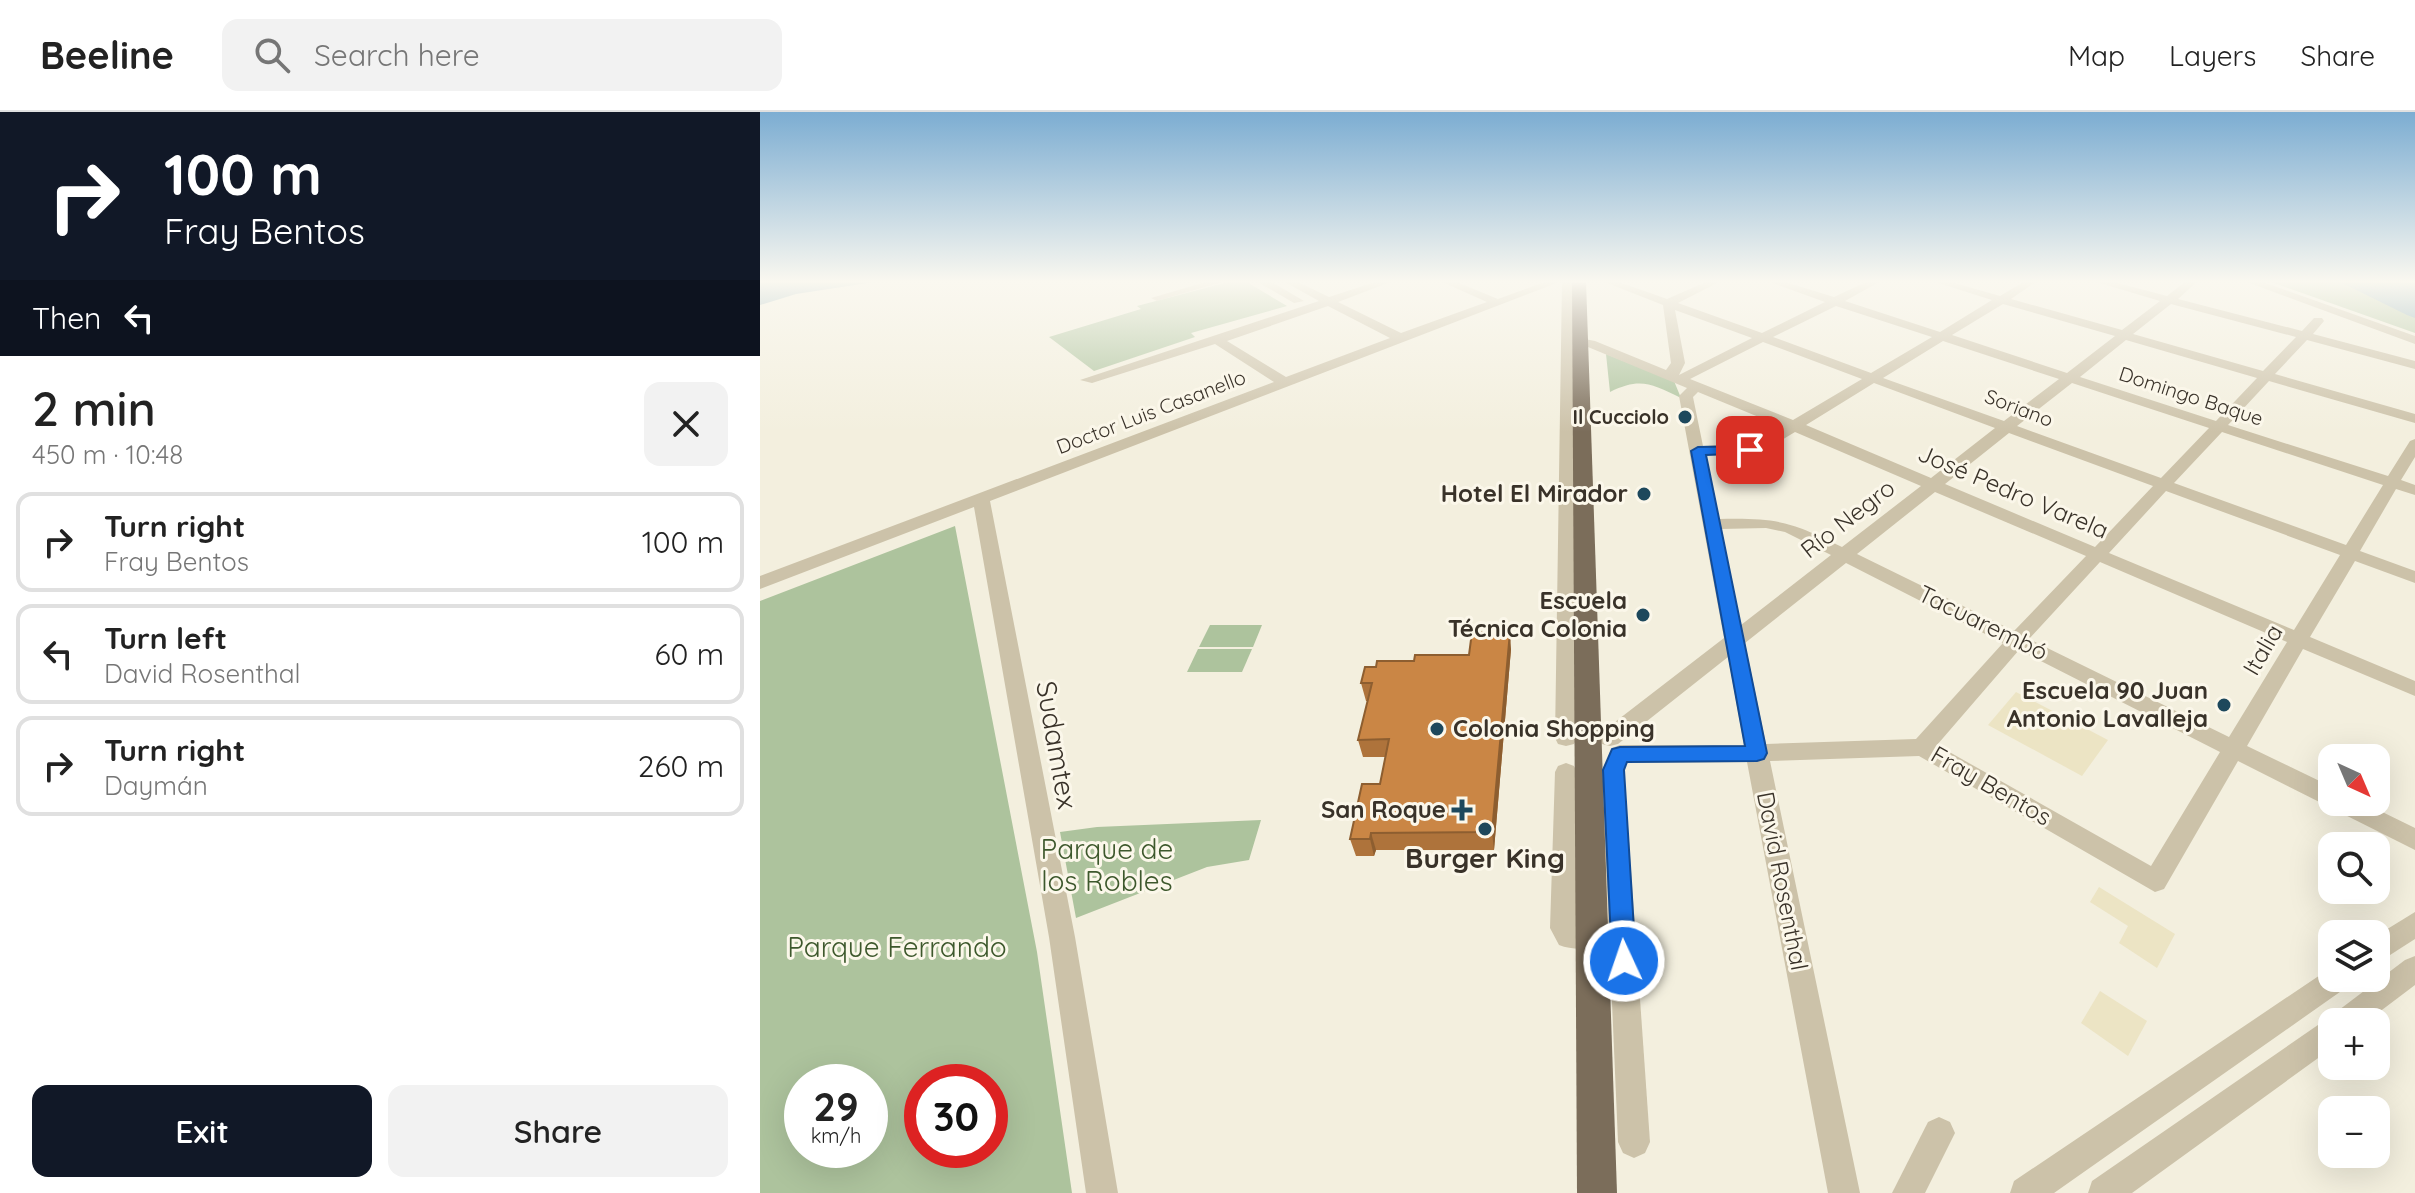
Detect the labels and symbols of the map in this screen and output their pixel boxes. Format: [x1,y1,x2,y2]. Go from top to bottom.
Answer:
street label: Domingo Baque [2116,360,2266,431]
street label: Doctor Luis Casanello [1053,364,1249,459]
street label: Soriano [1982,383,2057,432]
place label: Il Cucciolo [1573,404,1669,429]
marker: Il Cucciolo [1676,408,1694,426]
pin [1716,416,1784,484]
street label: José Pedro Varela [1914,437,2113,545]
street label: Río Negro [1794,472,1901,564]
place label: Hotel El Mirador [1441,478,1628,508]
marker: Hotel El Mirador [1635,485,1653,503]
street label: Tacuarembó [1914,578,2053,666]
place label: Escuela Técnica Colonia [1448,585,1627,643]
marker: Escuela Técnica Colonia [1634,606,1652,624]
street label: Italia [2236,619,2289,680]
place label: Escuela 90 Juan Antonio Lavalleja [2007,675,2208,733]
street label: Sudamtex [1029,678,1086,812]
marker: Escuela 90 Juan Antonio Lavalleja [2215,696,2233,714]
place label: Colonia Shopping [1453,713,1655,743]
marker: Colonia Shopping [1428,720,1446,738]
street label: Fray Bentos [1926,739,2057,832]
north arrow [2318,744,2390,816]
street label: David Rosenthal [1751,789,1815,973]
place label: San Roque [1321,794,1446,824]
marker: San Roque [1453,801,1471,819]
marker: Burger King [1476,820,1494,838]
park label: Parque de los Robles [1041,831,1173,898]
place label: Burger King [1405,840,1565,875]
position arrow [1582,919,1666,1003]
park label: Parque Ferrando [787,929,1007,964]
speed limit sign: 30 [904,1064,1008,1168]

